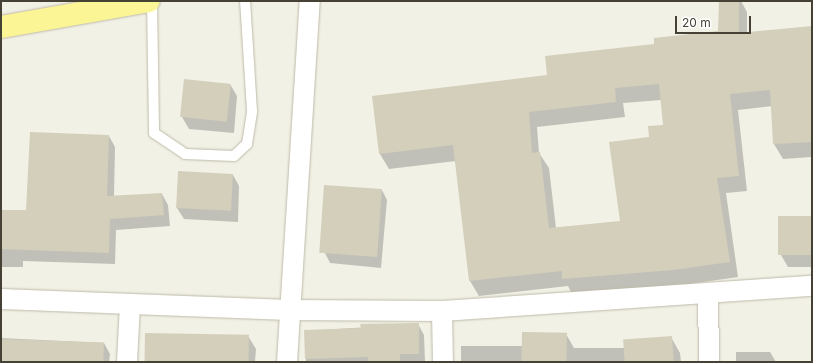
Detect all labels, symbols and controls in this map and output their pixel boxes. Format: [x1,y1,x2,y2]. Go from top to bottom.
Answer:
scale bar [677,8,753,34]
text: 20 m [682,15,711,30]

